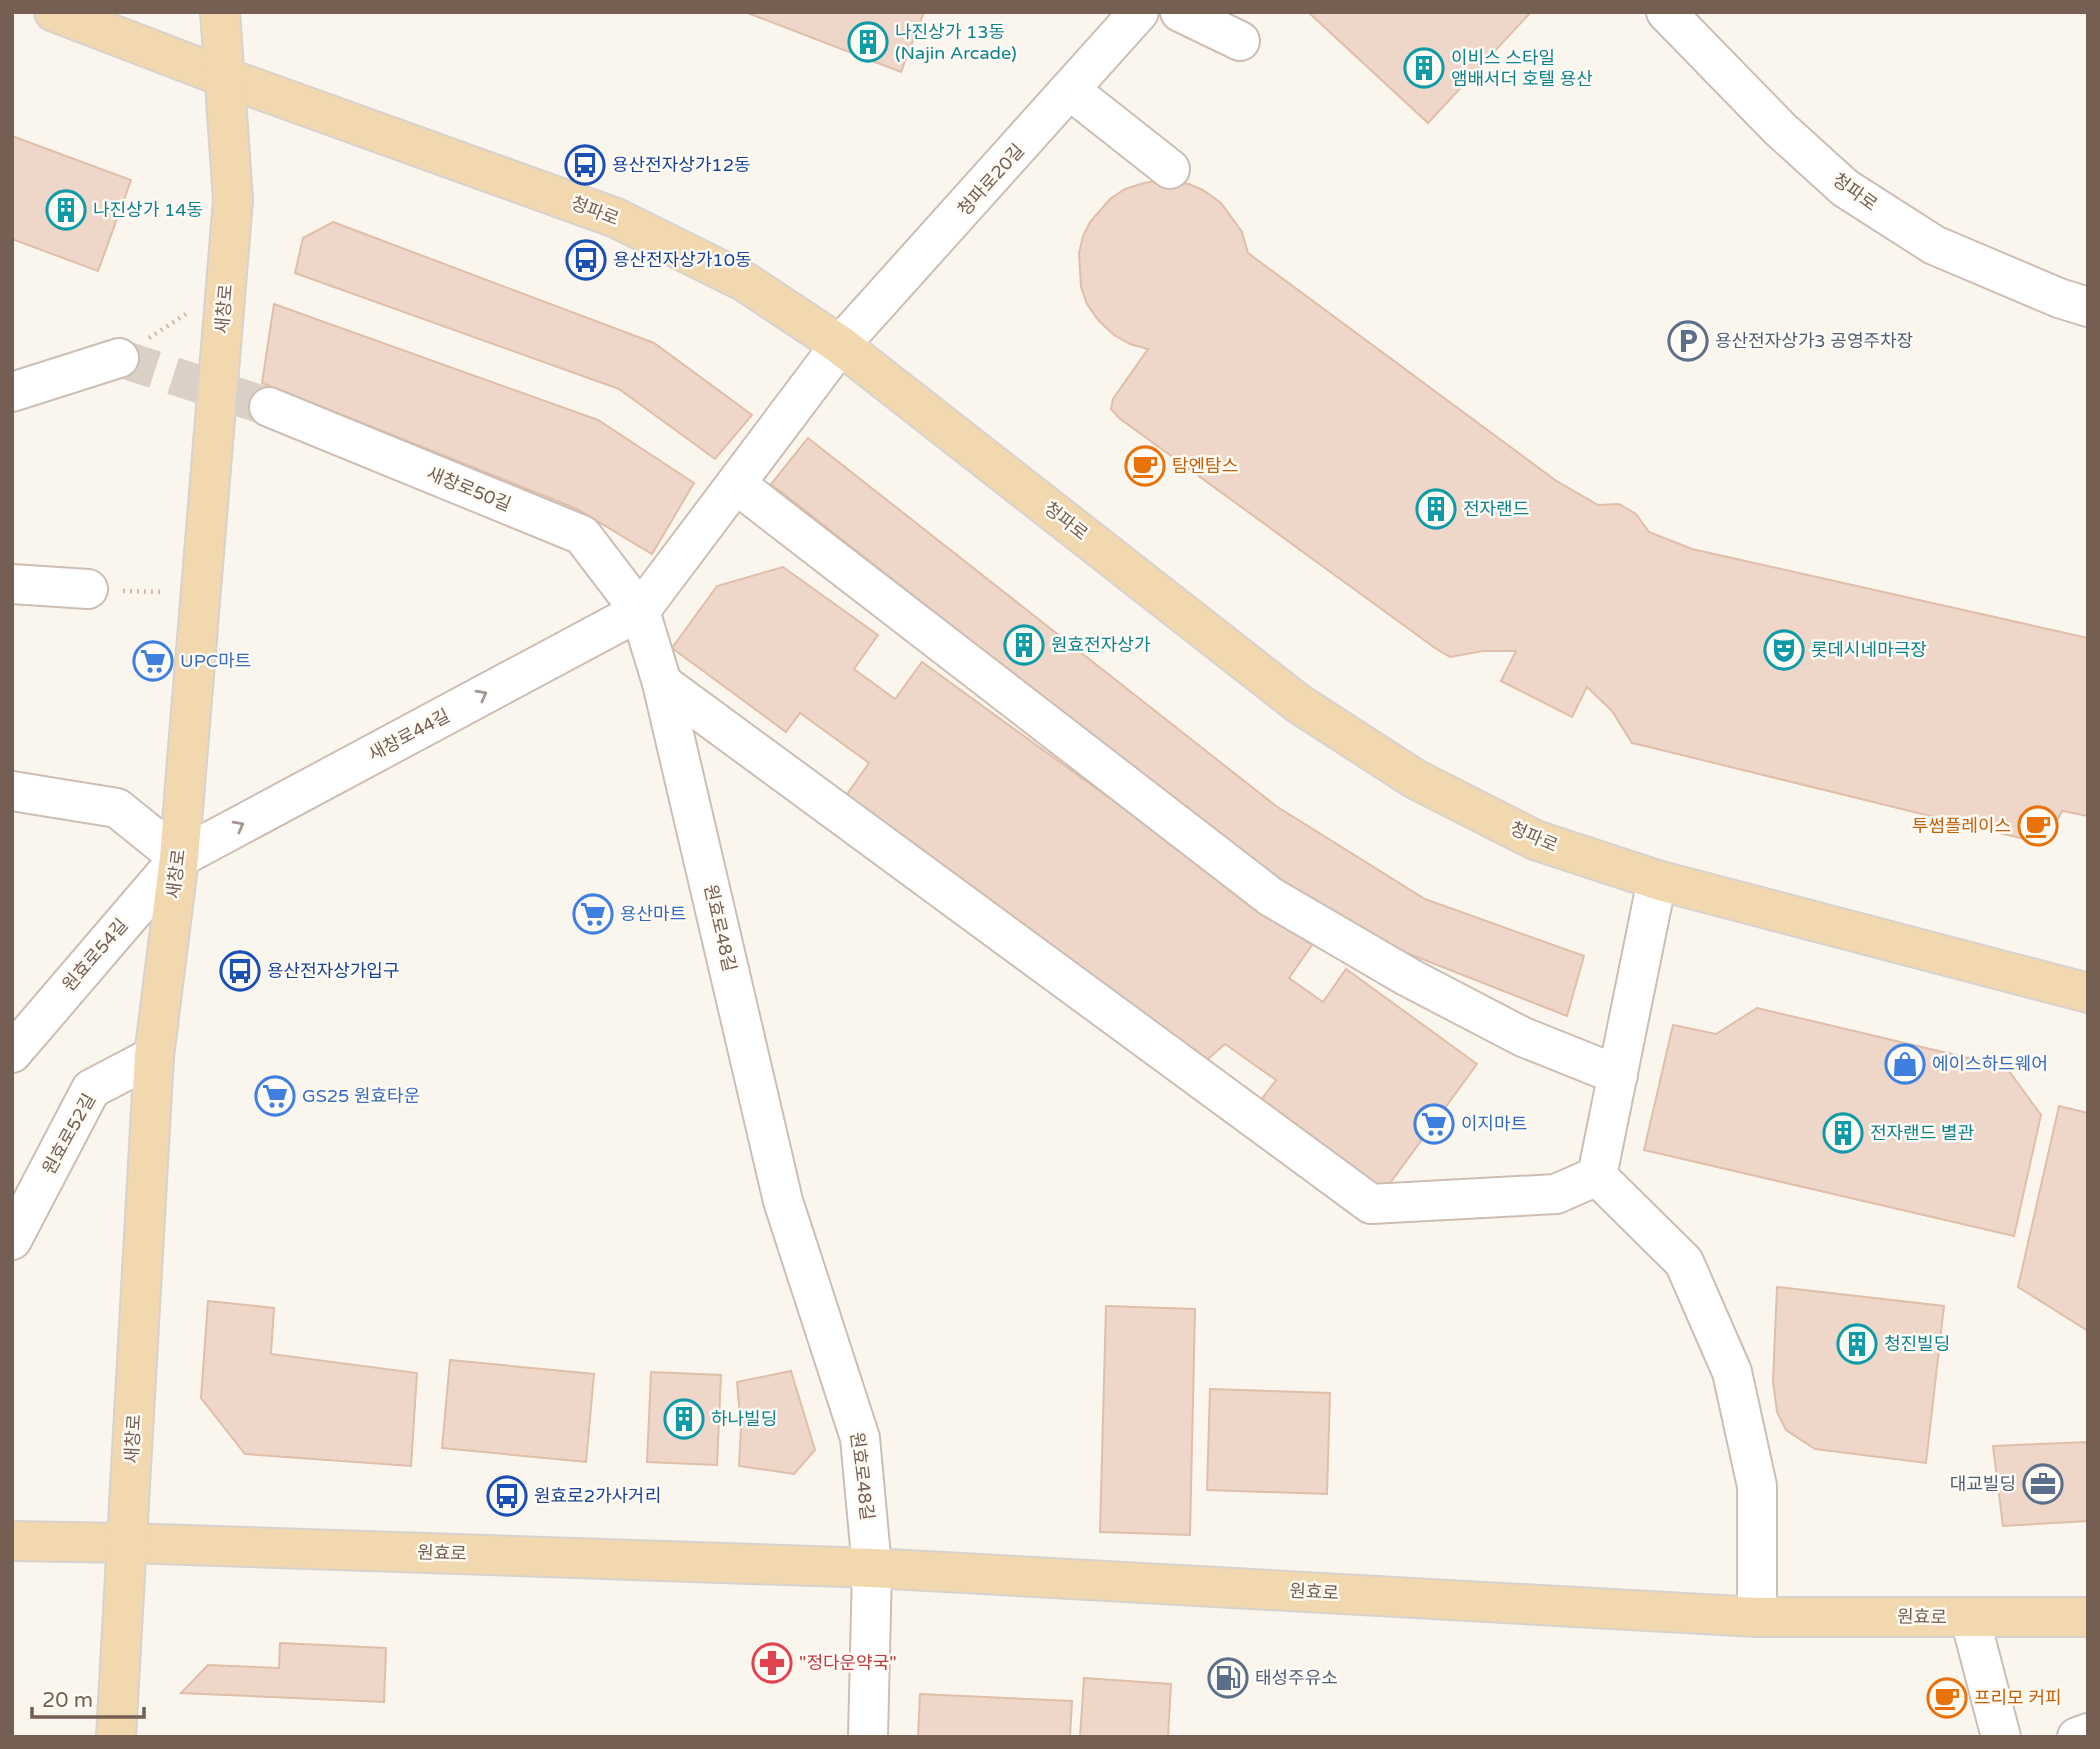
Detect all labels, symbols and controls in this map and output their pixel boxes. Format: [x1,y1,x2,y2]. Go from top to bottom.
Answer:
building icon: 나진상가 13동 (Najin Arcade) [847,21,889,63]
place label: 나진상가 13동 (Najin Arcade) [895,21,1017,64]
building icon: 이비스 스타일 앰배서더 호텔 용산 [1403,47,1445,89]
place label: 이비스 스타일 앰배서더 호텔 용산 [1451,47,1593,90]
street label: 청파로20길 [953,140,1029,220]
bus stop icon: 용산전자상가12동 [564,144,606,186]
place label: 용산전자상가12동 [612,154,751,176]
street label: 청파로 [1828,168,1882,216]
building icon: 나진상가 14동 [45,189,87,231]
street label: 청파로 [568,192,622,230]
place label: 나진상가 14동 [93,199,203,221]
bus stop icon: 용산전자상가10동 [565,239,607,281]
place label: 용산전자상가10동 [613,249,752,271]
street label: 새창로 [211,283,237,335]
parking icon: 용산전자상가3 공영주차장 [1667,320,1709,362]
place label: 용산전자상가3 공영주차장 [1715,330,1913,352]
cafe icon: 탐엔탐스 [1124,445,1166,487]
place label: 탐엔탐스 [1172,455,1238,477]
street label: 새창로50길 [424,462,514,516]
building icon: 전자랜드 [1415,488,1457,530]
street label: 청파로 [1040,497,1092,545]
place label: 전자랜드 [1463,498,1529,520]
building icon: 원효전자상가 [1003,624,1045,666]
theatre icon: 롯데시네마극장 [1763,629,1805,671]
place label: 원효전자상가 [1051,634,1151,656]
place label: 롯데시네마극장 [1811,639,1927,661]
supermarket icon: UPC마트 [132,640,174,682]
place label: UPC마트 [180,650,251,672]
one-way arrow [475,690,488,704]
street label: 새창로44길 [365,704,453,766]
cafe icon: 투썸플레이스 [2017,805,2059,847]
place label: 투썸플레이스 [1912,815,2011,837]
street label: 청파로 [1507,817,1561,857]
one-way arrow [232,821,244,834]
street label: 새창로 [162,848,190,900]
street label: 원효로48길 [699,882,741,974]
supermarket icon: 용산마트 [572,893,614,935]
place label: 용산마트 [620,903,686,925]
street label: 원효로54길 [58,914,132,996]
bus stop icon: 용산전자상가입구 [219,950,261,992]
place label: 용산전자상가입구 [267,960,399,982]
shop icon: 에이스하드웨어 [1884,1043,1926,1085]
place label: 에이스하드웨어 [1932,1053,2048,1075]
supermarket icon: GS25 원효타운 [254,1075,296,1117]
place label: GS25 원효타운 [302,1085,420,1107]
street label: 원효로52길 [38,1090,100,1178]
supermarket icon: 이지마트 [1413,1103,1455,1145]
building icon: 전자랜드 별관 [1822,1112,1864,1154]
place label: 이지마트 [1461,1113,1527,1135]
place label: 전자랜드 별관 [1870,1122,1974,1144]
building icon: 청진빌딩 [1836,1323,1878,1365]
place label: 청진빌딩 [1884,1333,1950,1355]
building icon: 하나빌딩 [663,1398,705,1440]
place label: 하나빌딩 [711,1408,777,1430]
street label: 새창로 [121,1414,145,1464]
street label: 원효로48길 [846,1431,878,1521]
office icon: 대교빌딩 [2022,1463,2064,1505]
place label: 대교빌딩 [1950,1473,2016,1495]
bus stop icon: 원효로2가사거리 [486,1475,528,1517]
place label: 원효로2가사거리 [534,1485,661,1507]
street label: 원효로 [417,1541,467,1565]
street label: 원효로 [1289,1580,1339,1604]
street label: 원효로 [1897,1606,1947,1628]
pharmacy icon: "정다운약국" [751,1642,793,1684]
place label: "정다운약국" [799,1652,897,1674]
fuel station icon: 태성주유소 [1207,1657,1249,1699]
place label: 태성주유소 [1255,1667,1338,1689]
scale bar [32,1676,144,1720]
cafe icon: 프리모 커피 [1926,1677,1968,1719]
place label: 프리모 커피 [1974,1687,2061,1709]
text: 20 m [42,1688,93,1713]

